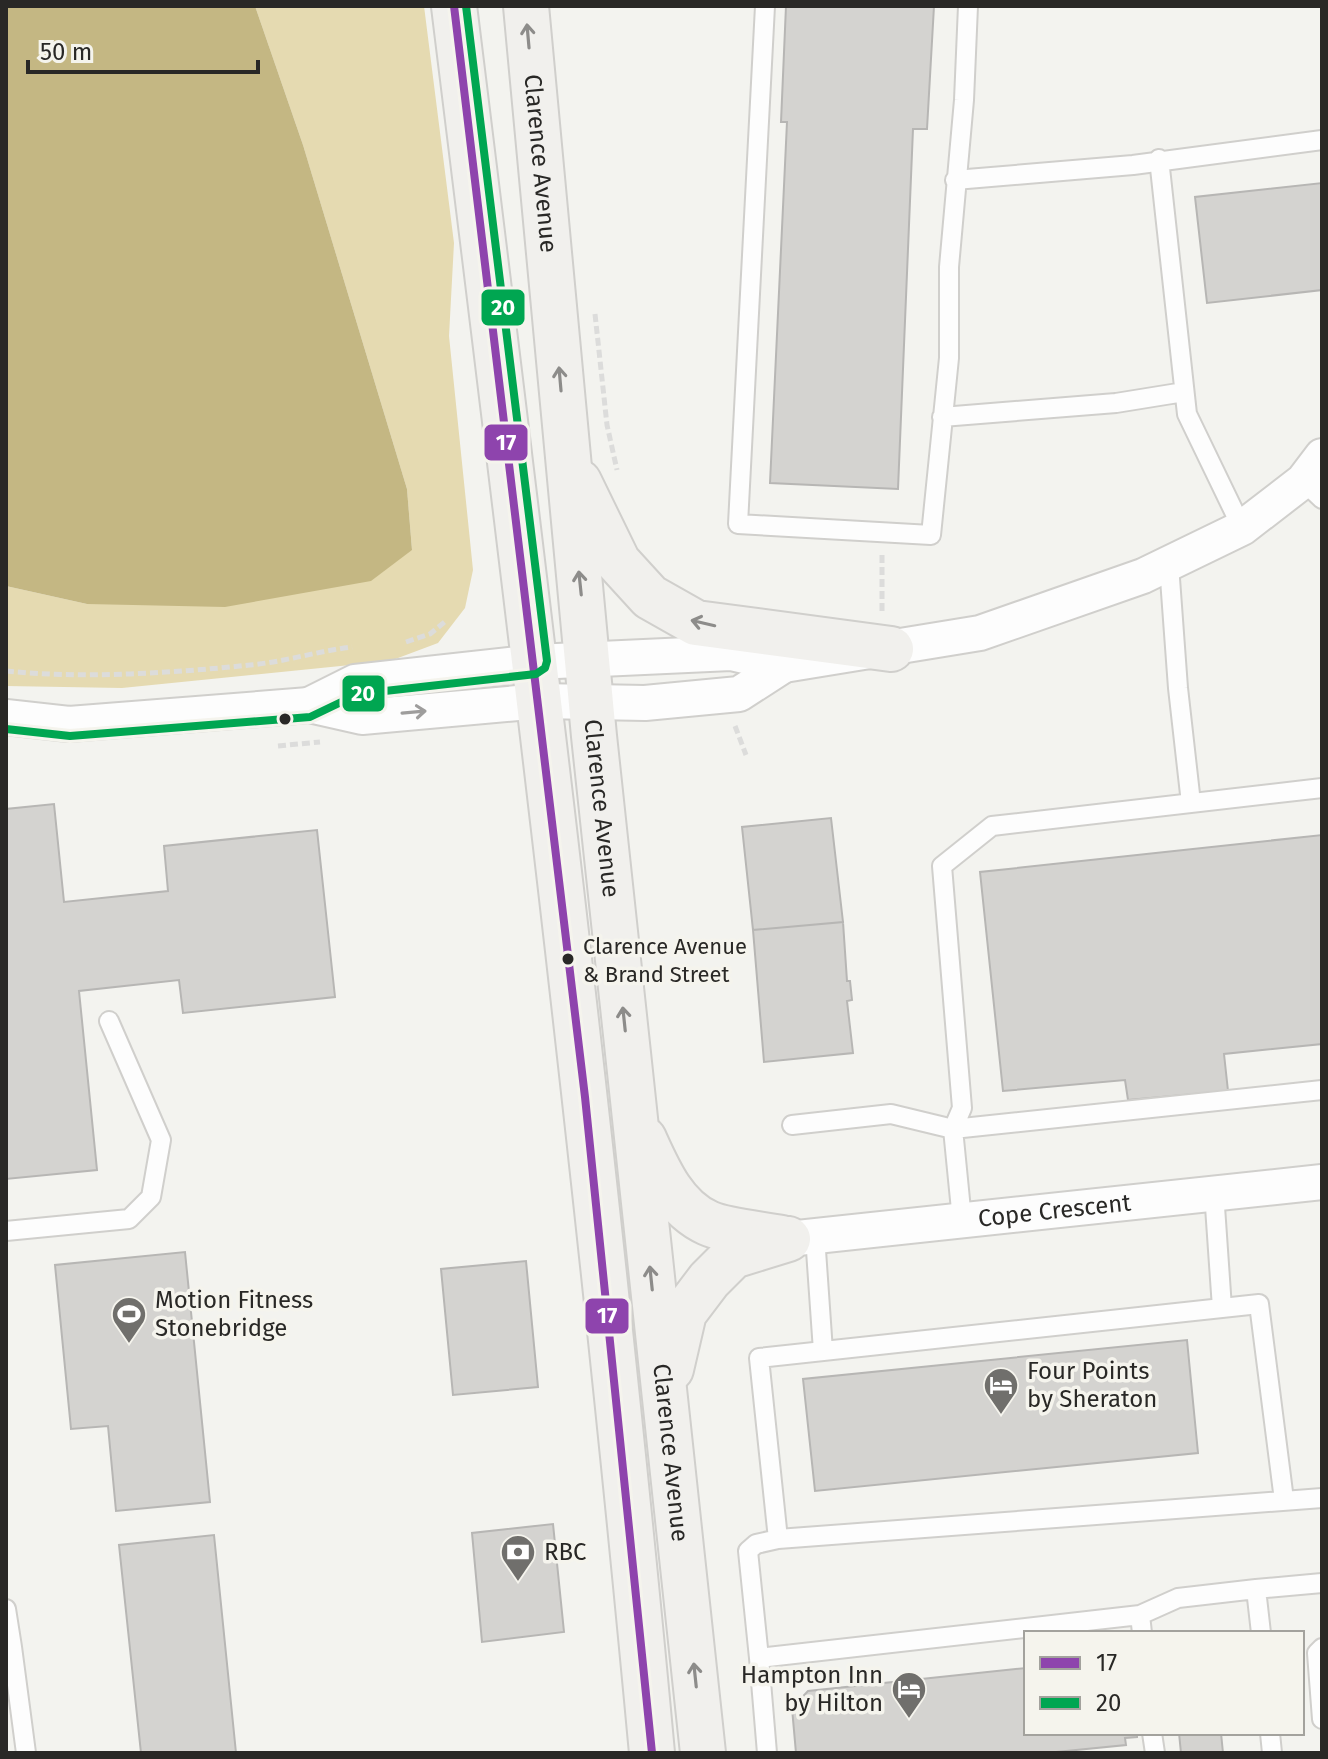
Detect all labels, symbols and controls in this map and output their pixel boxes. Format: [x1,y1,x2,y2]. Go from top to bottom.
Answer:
one-way arrow [521,23,536,50]
scale bar [28,24,258,74]
text: 50 m [40,38,92,66]
street label: Clarence Avenue [518,73,563,254]
line badge: 20 [480,288,526,327]
text: 20 [491,294,515,321]
one-way arrow [552,366,567,393]
line badge: 17 [483,423,529,462]
text: 17 [496,429,516,456]
one-way arrow [572,570,587,597]
one-way arrow [691,615,717,630]
line badge: 20 [341,674,386,713]
text: 20 [351,680,375,707]
one-way arrow [400,704,427,719]
unlabelled marker [277,711,293,727]
street label: Clarence Avenue [579,718,625,899]
place label: Clarence Avenue & Brand Street [583,933,747,988]
marker: Clarence Avenue & Brand Street [560,951,576,967]
one-way arrow [617,1006,632,1033]
street label: Cope Crescent [977,1188,1133,1233]
one-way arrow [643,1265,658,1292]
place label: Motion Fitness Stonebridge [155,1286,313,1342]
sports icon: Motion Fitness Stonebridge [110,1295,148,1345]
line badge: 17 [584,1297,630,1335]
text: 17 [597,1302,617,1329]
place label: Four Points by Sheraton [1027,1357,1157,1413]
street label: Clarence Avenue [647,1362,694,1543]
hotel icon: Four Points by Sheraton [982,1366,1020,1416]
bank icon: RBC [499,1533,537,1583]
place label: RBC [544,1538,587,1566]
legend [1024,1631,1304,1735]
text: 17 [1096,1649,1117,1677]
place label: Hampton Inn by Hilton [741,1661,883,1717]
one-way arrow [687,1663,702,1689]
hotel icon: Hampton Inn by Hilton [890,1670,928,1720]
text: 20 [1096,1689,1121,1717]

